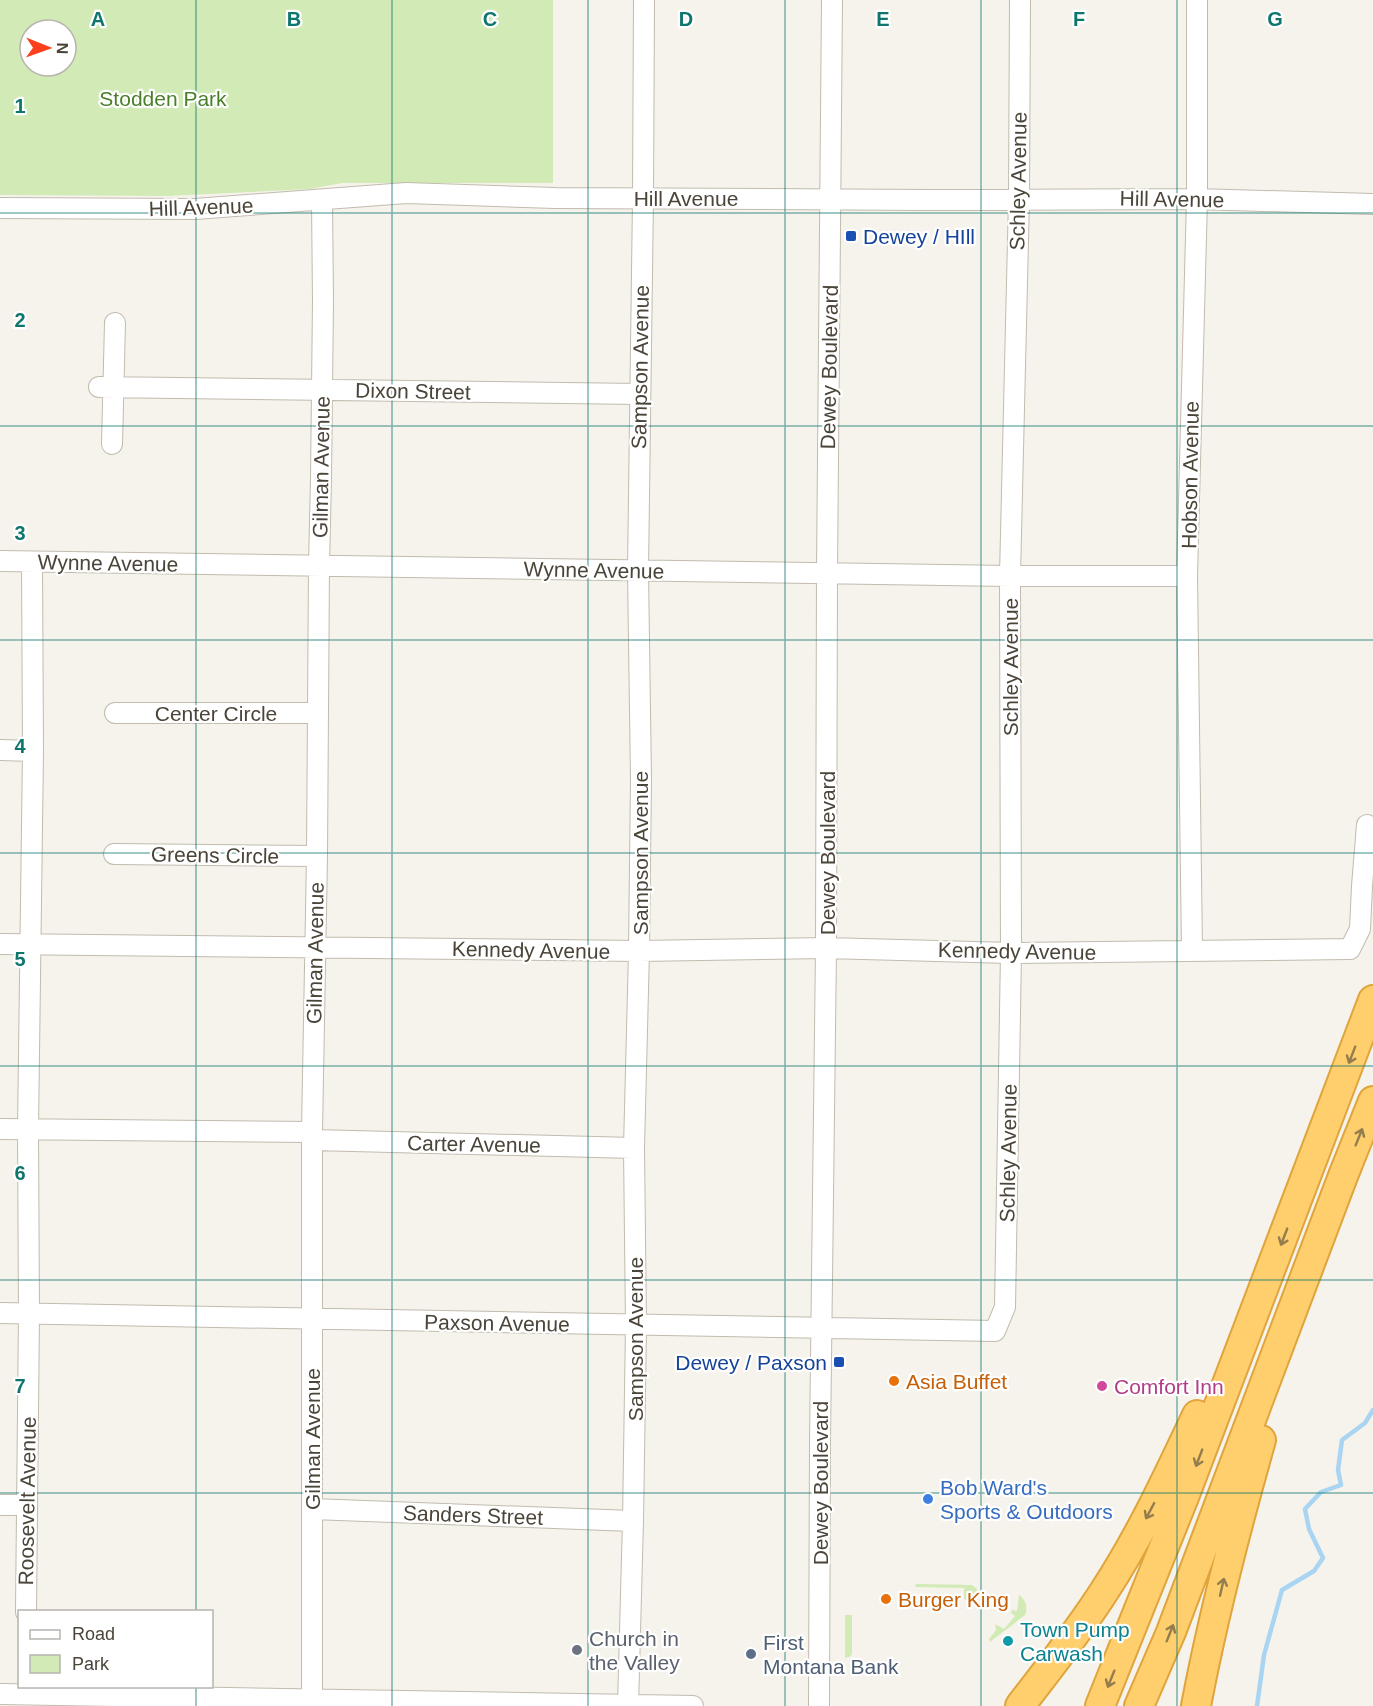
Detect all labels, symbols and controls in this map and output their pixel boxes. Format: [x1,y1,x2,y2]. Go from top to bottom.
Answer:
text: A [91,8,105,30]
text: B [287,8,301,30]
text: C [483,8,497,30]
text: D [679,8,693,30]
text: E [876,8,890,30]
text: F [1073,8,1085,30]
text: G [1267,8,1283,30]
north arrow [18,18,78,78]
text: N [54,42,71,54]
park label: Stodden Park [99,87,227,110]
text: 1 [14,95,26,117]
street label: Schley Avenue [1005,112,1031,250]
street label: Hill Avenue [634,187,738,210]
street label: Hill Avenue [1119,187,1225,211]
street label: Hill Avenue [148,194,254,220]
place label: Dewey / HIll [863,225,975,248]
marker: Dewey / HIll [844,229,858,243]
street label: Sampson Avenue [627,285,653,449]
street label: Dewey Boulevard [816,285,842,449]
text: 2 [14,309,26,331]
street label: Dixon Street [355,378,471,404]
street label: Gilman Avenue [308,396,334,538]
street label: Hobson Avenue [1177,401,1203,549]
text: 3 [14,522,26,544]
street label: Wynne Avenue [37,550,179,576]
street label: Wynne Avenue [523,557,665,583]
street label: Schley Avenue [999,598,1022,736]
street label: Center Circle [155,702,277,725]
text: 4 [14,735,26,757]
street label: Sampson Avenue [629,771,652,935]
street label: Dewey Boulevard [816,771,839,935]
street label: Greens Circle [151,842,279,868]
street label: Gilman Avenue [302,882,328,1024]
street label: Kennedy Avenue [452,937,610,963]
street label: Kennedy Avenue [938,938,1096,964]
text: 5 [14,948,26,970]
one-way arrow [1346,1045,1357,1064]
street label: Schley Avenue [995,1084,1021,1222]
one-way arrow [1354,1128,1365,1146]
street label: Carter Avenue [407,1131,541,1157]
text: 6 [14,1162,26,1184]
one-way arrow [1277,1227,1288,1246]
street label: Sampson Avenue [624,1257,647,1421]
street label: Paxson Avenue [424,1310,570,1336]
place label: Dewey / Paxson [675,1351,827,1374]
marker: Dewey / Paxson [832,1355,846,1369]
street label: Gilman Avenue [301,1368,324,1510]
place label: Asia Buffet [906,1370,1007,1393]
marker: Asia Buffet [887,1374,901,1388]
text: 7 [14,1375,26,1397]
place label: Comfort Inn [1114,1375,1224,1398]
marker: Comfort Inn [1095,1379,1109,1393]
street label: Dewey Boulevard [809,1401,832,1565]
street label: Roosevelt Avenue [14,1416,40,1586]
one-way arrow [1192,1449,1203,1467]
place label: Bob Ward's Sports & Outdoors [940,1476,1113,1523]
marker: Bob Ward's Sports & Outdoors [921,1492,935,1506]
street label: Sanders Street [403,1501,544,1529]
one-way arrow [1144,1502,1155,1520]
one-way arrow [1217,1578,1228,1598]
place label: Burger King [898,1588,1009,1611]
marker: Burger King [879,1592,893,1606]
legend [18,1610,213,1688]
place label: Town Pump Carwash [1020,1618,1130,1665]
text: Road [72,1624,115,1644]
one-way arrow [1165,1624,1176,1643]
place label: Church in the Valley [589,1627,680,1674]
place label: First Montana Bank [763,1631,899,1678]
marker: Town Pump Carwash [1001,1634,1015,1648]
marker: Church in the Valley [570,1643,584,1657]
marker: First Montana Bank [744,1647,758,1661]
text: Park [72,1654,110,1674]
one-way arrow [1105,1669,1116,1687]

